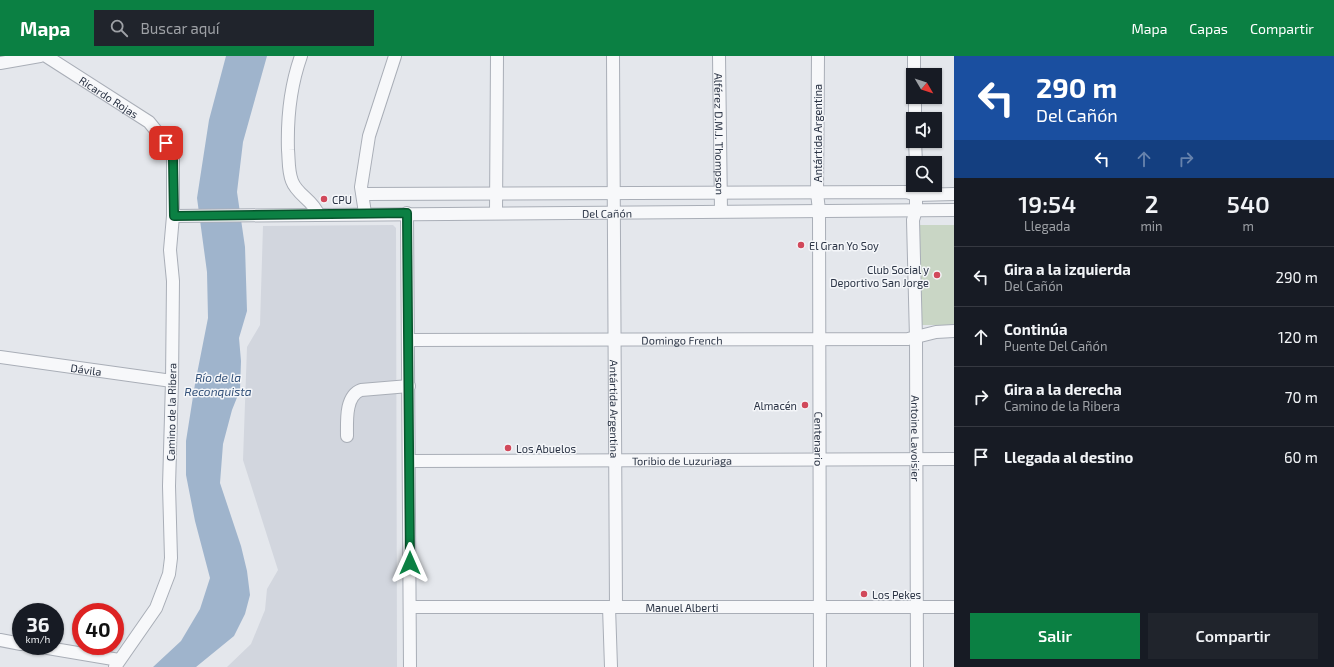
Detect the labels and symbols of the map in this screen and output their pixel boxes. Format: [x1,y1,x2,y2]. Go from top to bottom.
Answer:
north arrow [906,68,942,104]
street label: Ricardo Rojas [77,73,141,120]
street label: Alférez D.M.J. Thompson [713,73,727,195]
street label: Antártida Argentina [811,84,824,182]
pin [149,126,183,160]
place label: CPU [332,193,352,206]
marker: CPU [319,194,329,204]
street label: Del Cañón [582,206,632,219]
place label: El Gran Yo Soy [809,239,879,252]
marker: El Gran Yo Soy [796,240,806,250]
place label: Club Social y Deportivo San Jorge [830,263,929,289]
marker: Club Social y Deportivo San Jorge [932,270,942,280]
street label: Domingo French [641,333,723,346]
street label: Dávila [70,360,103,378]
street label: Antártida Argentina [608,360,622,458]
street label: Camino de la Ribera [164,363,178,461]
water label: Río de la Reconquista [184,370,252,398]
street label: Antoine Lavoisier [910,395,923,482]
place label: Almacén [754,399,797,412]
marker: Almacén [800,400,810,410]
street label: Centenario [813,412,826,466]
place label: Los Abuelos [516,442,576,455]
marker: Los Abuelos [503,443,513,453]
street label: Toribio de Luzuriaga [632,453,732,467]
position arrow [389,542,431,584]
place label: Los Pekes [872,588,922,601]
marker: Los Pekes [859,589,869,599]
street label: Manuel Alberti [645,601,719,614]
speed limit sign: 40 [72,603,124,655]

